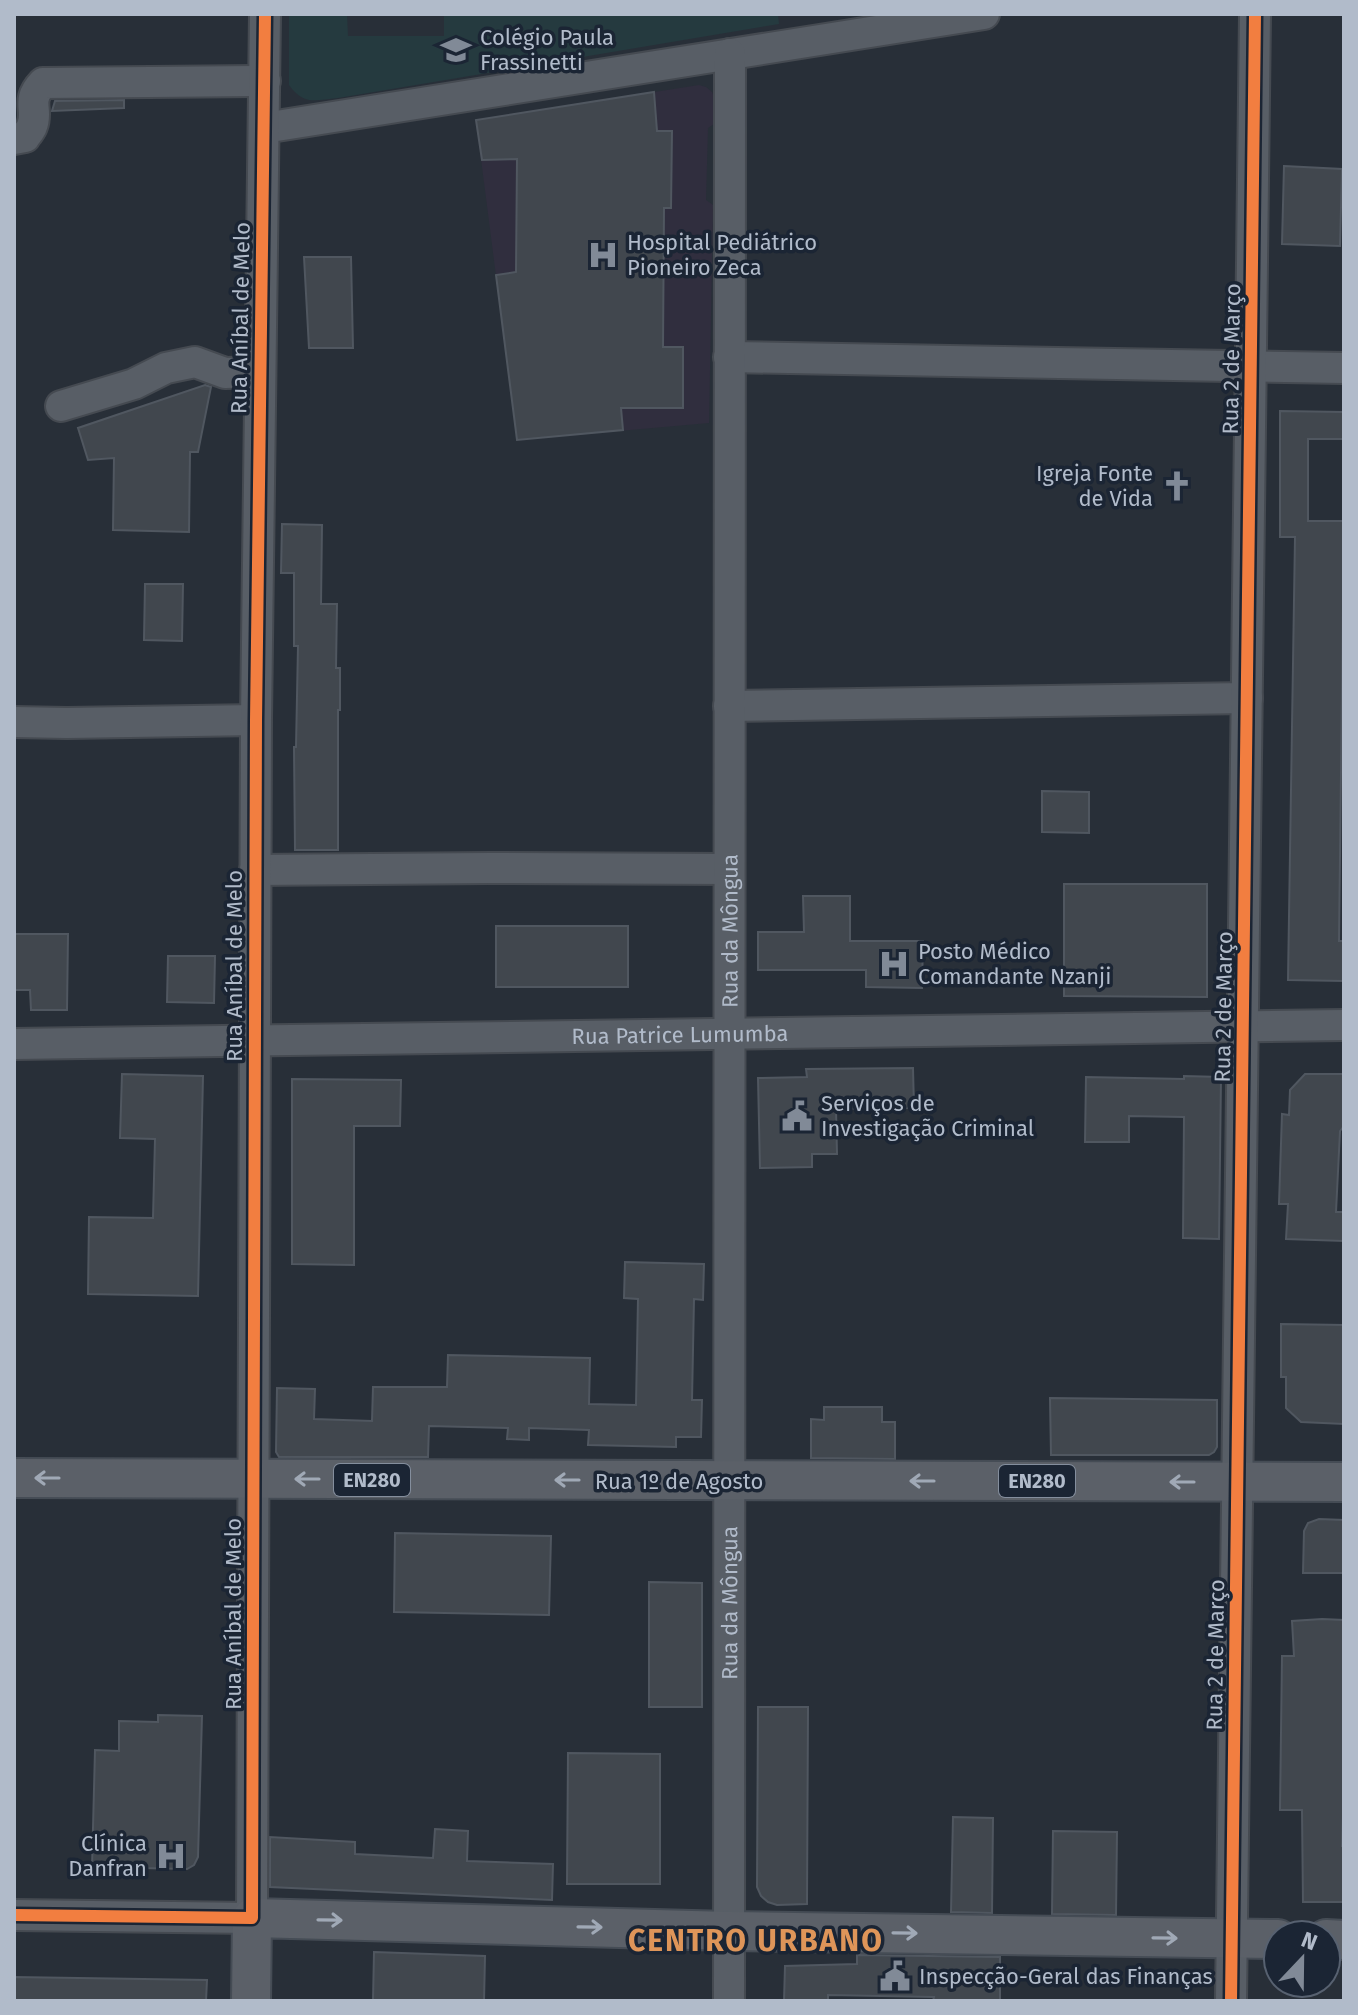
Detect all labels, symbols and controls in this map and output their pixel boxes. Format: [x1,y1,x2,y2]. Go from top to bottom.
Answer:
place label: Colégio Paula Frassinetti [480,24,614,76]
school or university icon: Colégio Paula Frassinetti [439,33,473,67]
street label: Rua Aníbal de Melo [225,222,256,414]
place label: Hospital Pediátrico Pioneiro Zeca [627,229,817,281]
hospital icon: Hospital Pediátrico Pioneiro Zeca [586,238,620,272]
street label: Rua 2 de Março [1217,283,1246,435]
place label: Igreja Fonte de Vida [1036,460,1153,512]
church icon: Igreja Fonte de Vida [1160,469,1194,503]
street label: Rua da Môngua [717,854,744,1008]
street label: Rua Aníbal de Melo [221,870,248,1062]
street label: Rua 2 de Março [1209,931,1238,1083]
place label: Posto Médico Comandante Nzanji [918,938,1111,990]
hospital icon: Posto Médico Comandante Nzanji [877,947,911,981]
street label: Rua Patrice Lumumba [571,1020,789,1050]
place label: Serviços de Investigação Criminal [821,1090,1034,1142]
public building icon: Serviços de Investigação Criminal [780,1099,814,1133]
road number: EN280 [334,1464,410,1496]
road number: EN280 [999,1465,1075,1497]
street label: Rua 1º de Agosto [595,1468,763,1495]
one-way arrow [34,1470,61,1486]
one-way arrow [294,1472,321,1487]
one-way arrow [554,1472,581,1488]
one-way arrow [909,1473,936,1489]
one-way arrow [1169,1474,1196,1490]
street label: Rua Aníbal de Melo [220,1518,247,1710]
street label: Rua da Môngua [716,1526,743,1680]
street label: Rua 2 de Março [1201,1579,1230,1731]
place label: Clínica Danfran [68,1830,147,1882]
hospital icon: Clínica Danfran [154,1839,188,1873]
one-way arrow [316,1913,343,1928]
one-way arrow [576,1919,603,1935]
north arrow [1262,1919,1342,1999]
district label: CENTRO URBANO [628,1923,884,1959]
one-way arrow [891,1926,918,1941]
text: N [1297,1926,1321,1956]
one-way arrow [1151,1930,1178,1945]
public building icon: Inspecção-Geral das Finanças [878,1959,912,1993]
place label: Inspecção-Geral das Finanças [919,1963,1213,1990]

